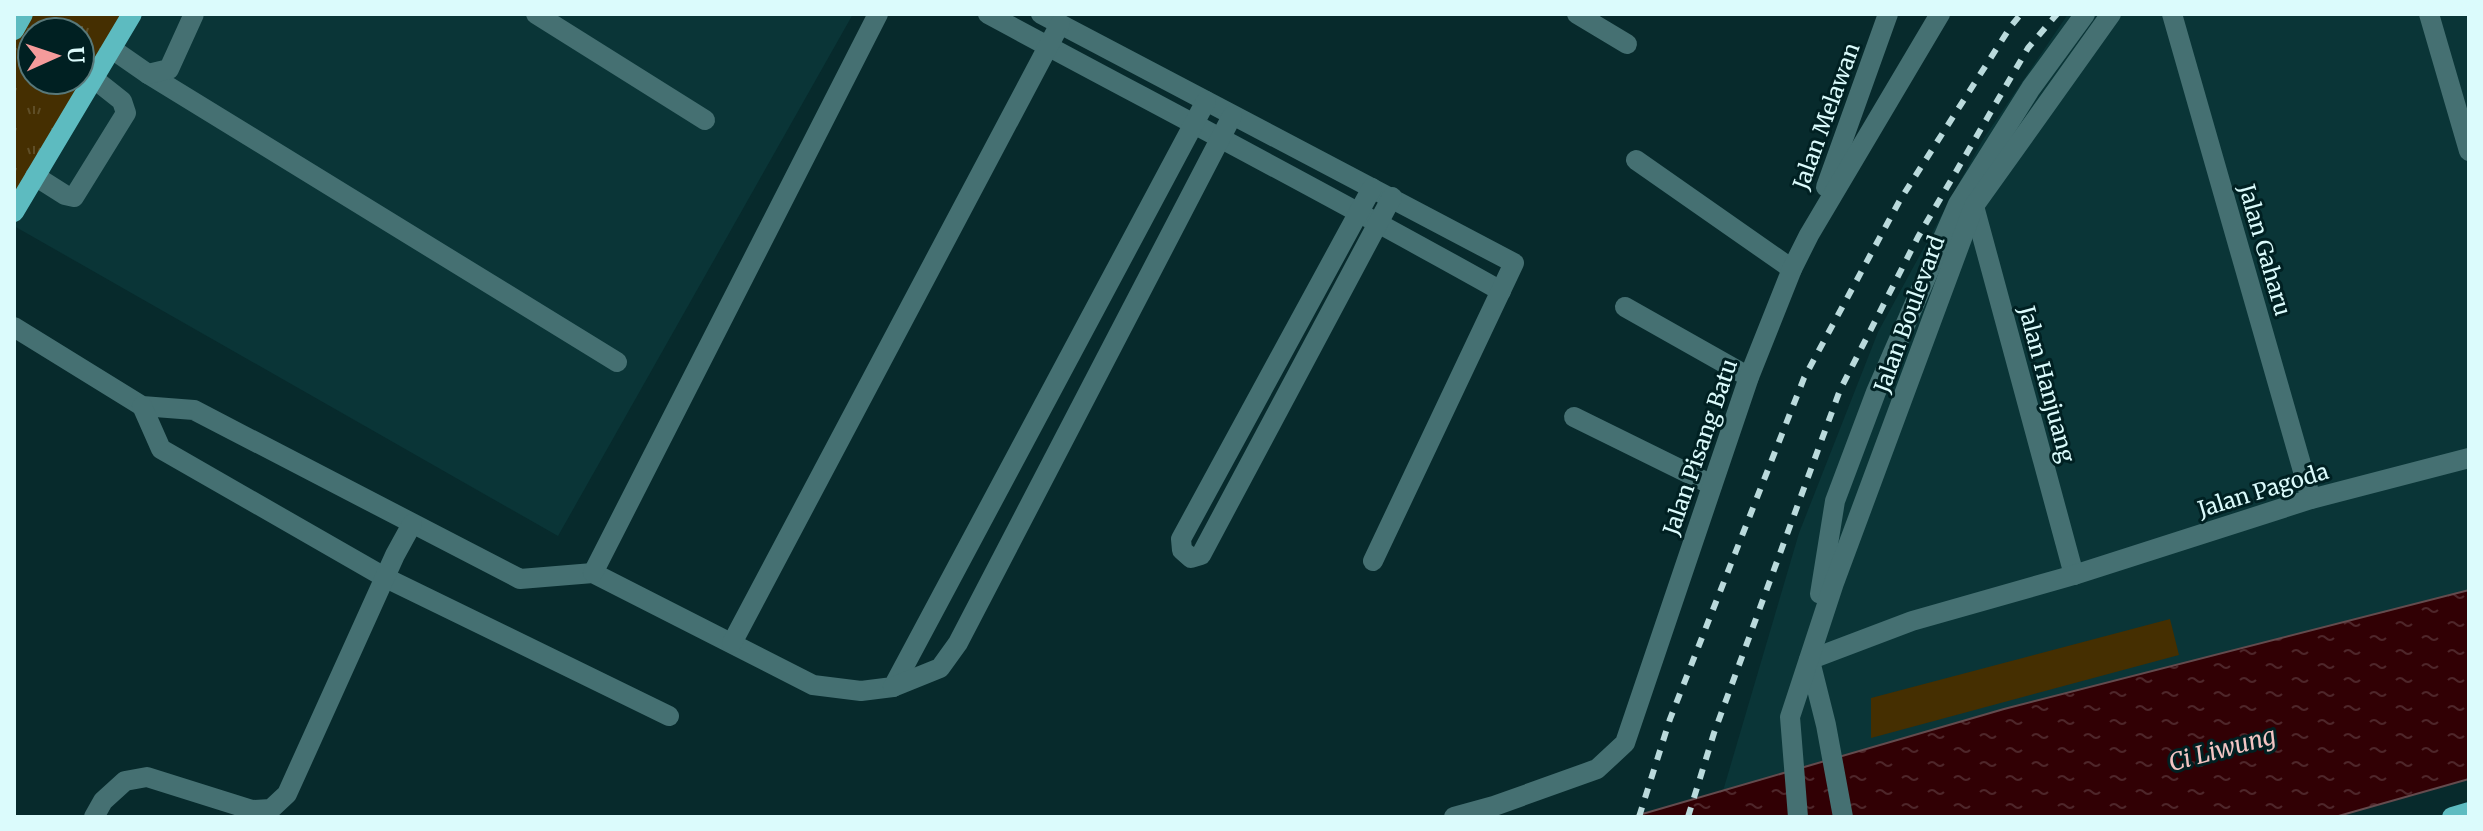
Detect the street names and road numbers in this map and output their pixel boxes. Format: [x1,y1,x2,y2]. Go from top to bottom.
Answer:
street label: Jalan Melawan [1786,38,1866,194]
street label: Jalan Gaharu [2233,180,2297,319]
street label: Jalan Boulevard [1867,232,1950,397]
street label: Jalan Hanjuang [2012,302,2081,465]
street label: Jalan Pisang Batu [1656,355,1743,540]
street label: Jalan Pagoda [2193,457,2332,523]

